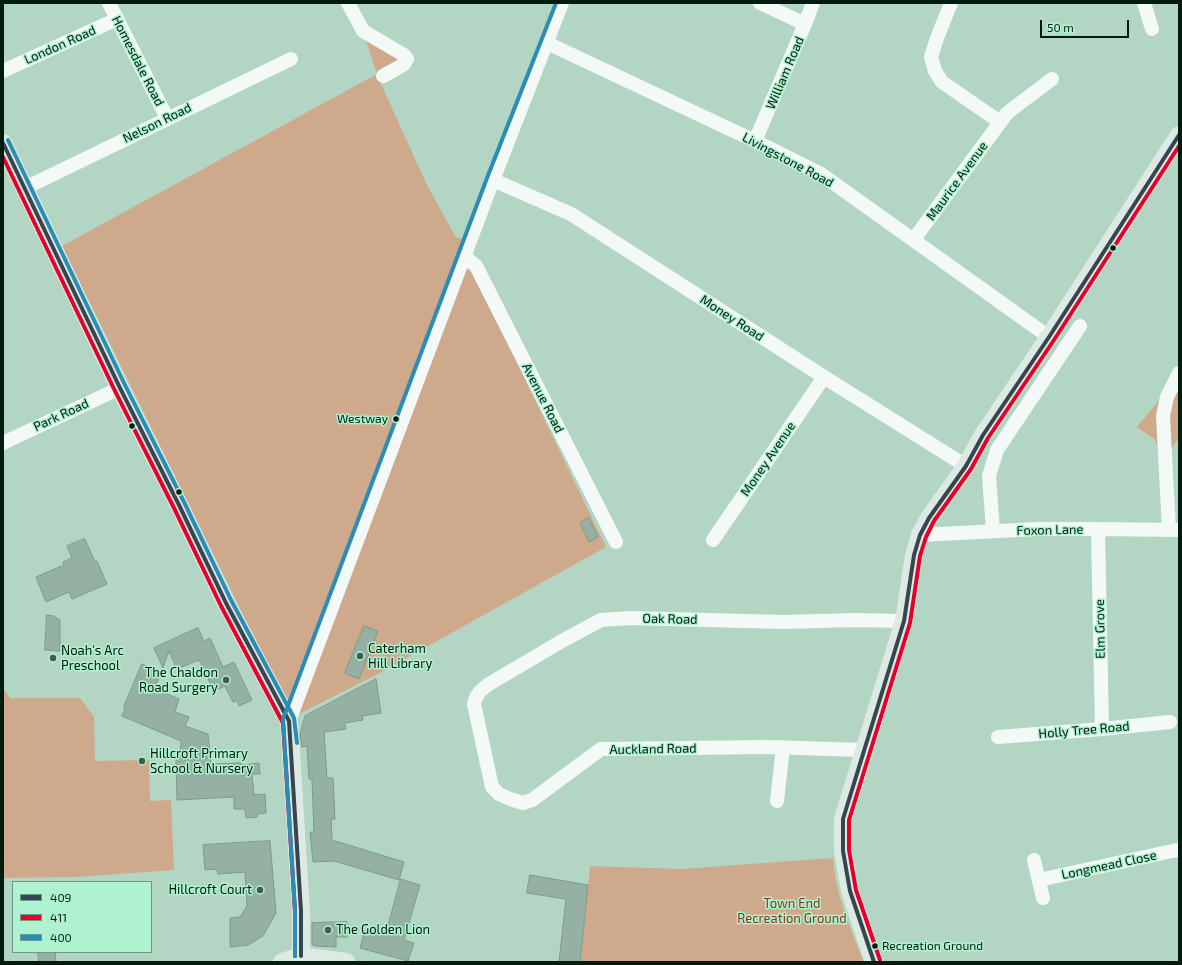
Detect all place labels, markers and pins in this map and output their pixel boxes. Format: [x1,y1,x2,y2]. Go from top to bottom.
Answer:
unlabelled marker [1108,243,1118,253]
place label: Westway [337,412,388,426]
marker: Westway [391,414,401,424]
unlabelled marker [127,421,137,431]
unlabelled marker [174,487,184,497]
place label: Caterham Hill Library [368,641,432,672]
place label: Noah's Arc Preschool [61,643,124,674]
marker: Caterham Hill Library [355,651,365,661]
marker: Noah's Arc Preschool [48,653,58,663]
place label: The Chaldon Road Surgery [139,665,218,696]
marker: The Chaldon Road Surgery [221,675,231,685]
place label: Hillcroft Primary School & Nursery [150,746,253,777]
marker: Hillcroft Primary School & Nursery [137,756,147,766]
place label: Hillcroft Court [168,882,252,898]
marker: Hillcroft Court [255,885,265,895]
place label: The Golden Lion [336,922,430,938]
marker: The Golden Lion [323,925,333,935]
place label: Recreation Ground [882,939,983,953]
marker: Recreation Ground [870,941,880,951]

